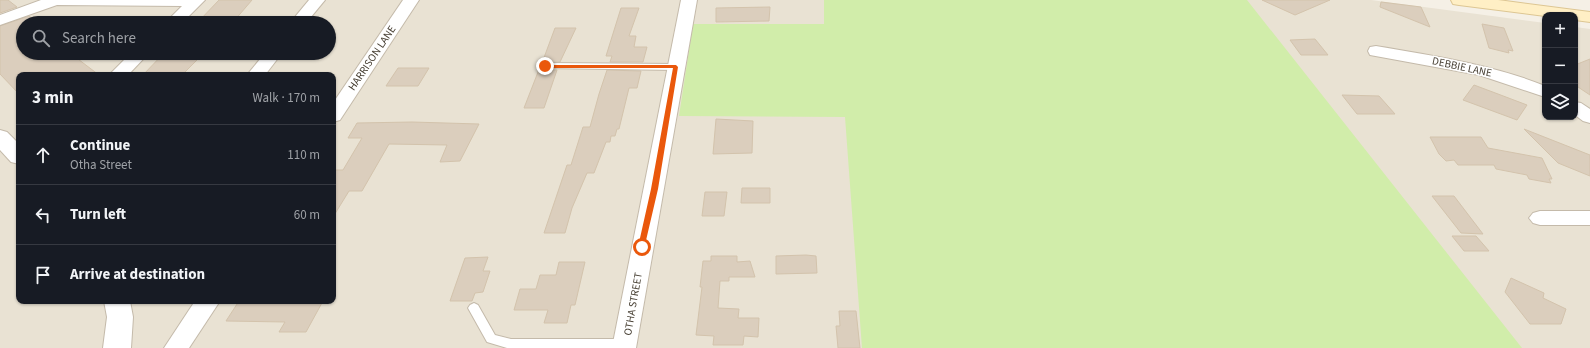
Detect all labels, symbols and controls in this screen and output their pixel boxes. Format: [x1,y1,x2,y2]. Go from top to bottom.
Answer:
map controls [1542,12,1578,120]
button: + [1542,12,1578,48]
search box [16,16,336,60]
street label: HARRISON LANE [345,22,399,93]
icon: search [30,27,52,49]
text: Search here [62,28,136,49]
button: − [1542,48,1578,84]
street label: DEBBIE LANE [1431,53,1493,81]
route end [536,57,554,75]
button: layers [1542,84,1578,120]
text: 3 min [32,86,73,110]
text: Walk · 170 m [252,89,320,107]
text: Continue [70,135,130,156]
icon: ahead [32,144,54,166]
text: 110 m [287,146,320,164]
text: Otha Street [70,156,132,174]
icon: left [32,204,54,226]
text: Turn left [70,204,126,225]
text: 60 m [294,206,320,224]
route start [633,238,651,256]
icon: arrive [32,264,54,286]
text: Arrive at destination [70,264,205,285]
street label: OTHA STREET [620,271,646,337]

